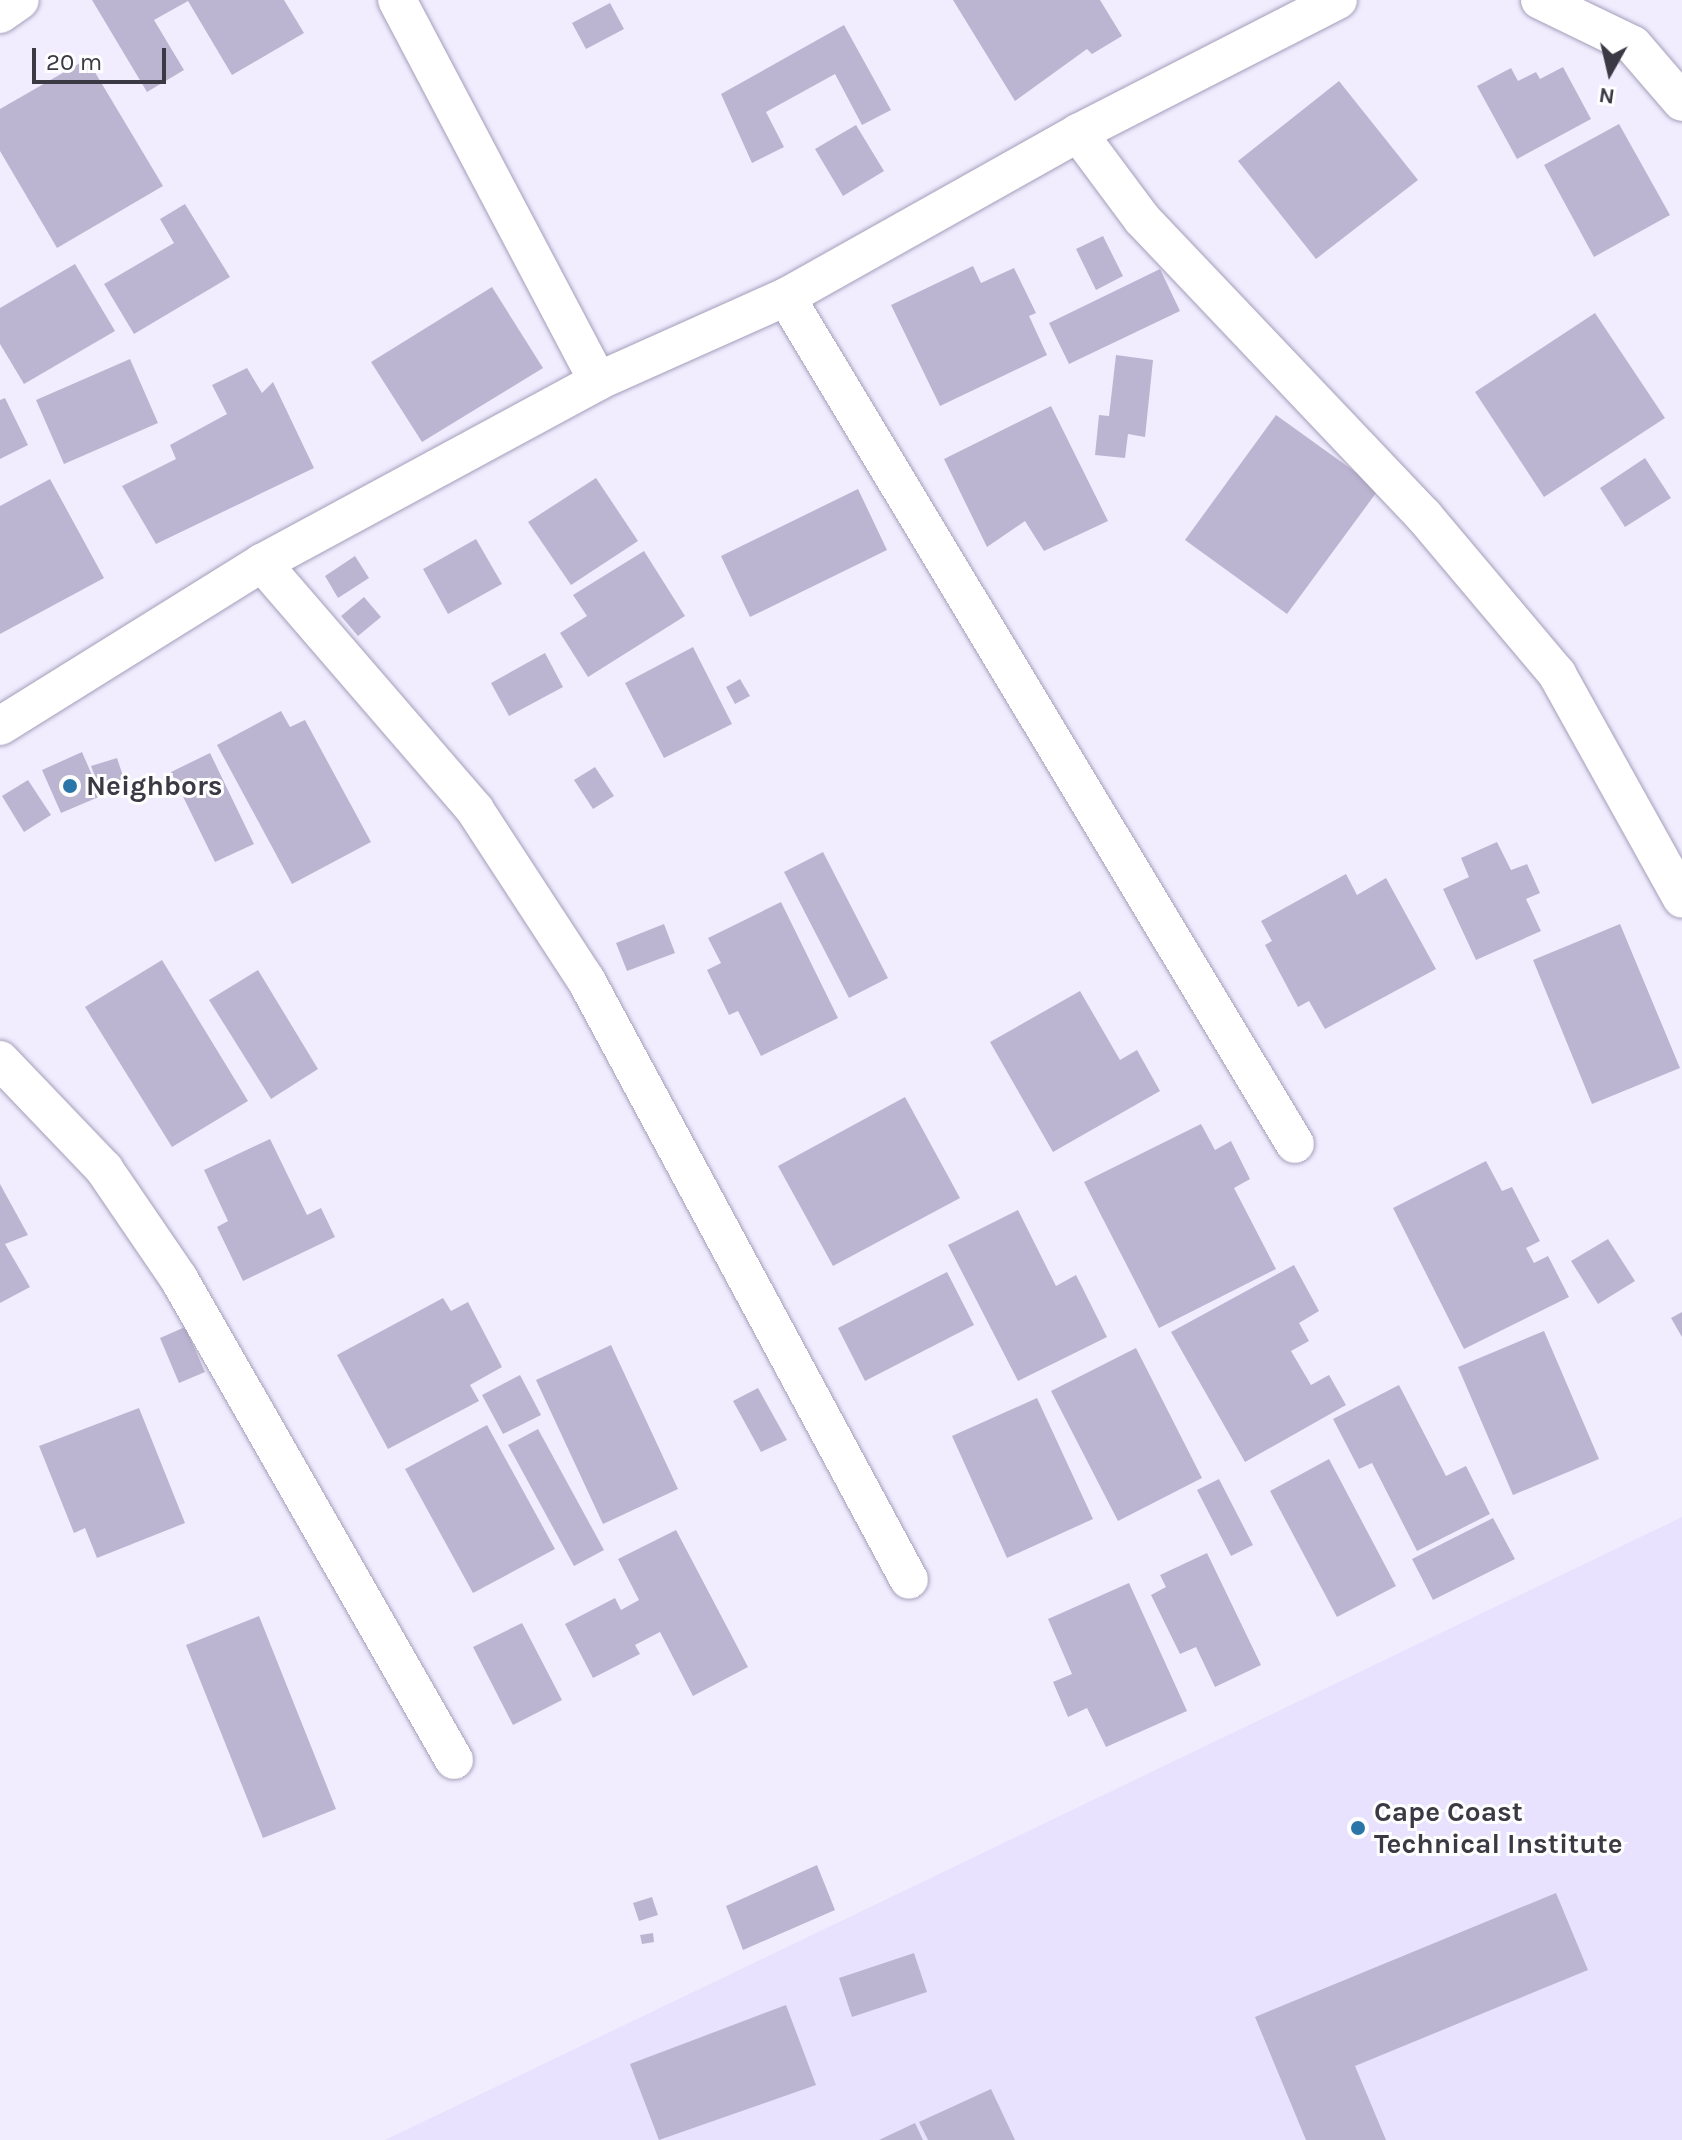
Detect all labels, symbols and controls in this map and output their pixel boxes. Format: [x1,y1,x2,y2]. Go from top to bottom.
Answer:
scale bar [36,32,170,82]
north arrow [1570,32,1650,112]
text: 20 m [46,48,102,76]
text: N [1597,82,1616,110]
place label: Neighbors [86,769,223,803]
marker: Neighbors [61,777,79,795]
place label: Cape Coast Technical Institute [1374,1795,1623,1861]
marker: Cape Coast Technical Institute [1349,1819,1367,1837]

